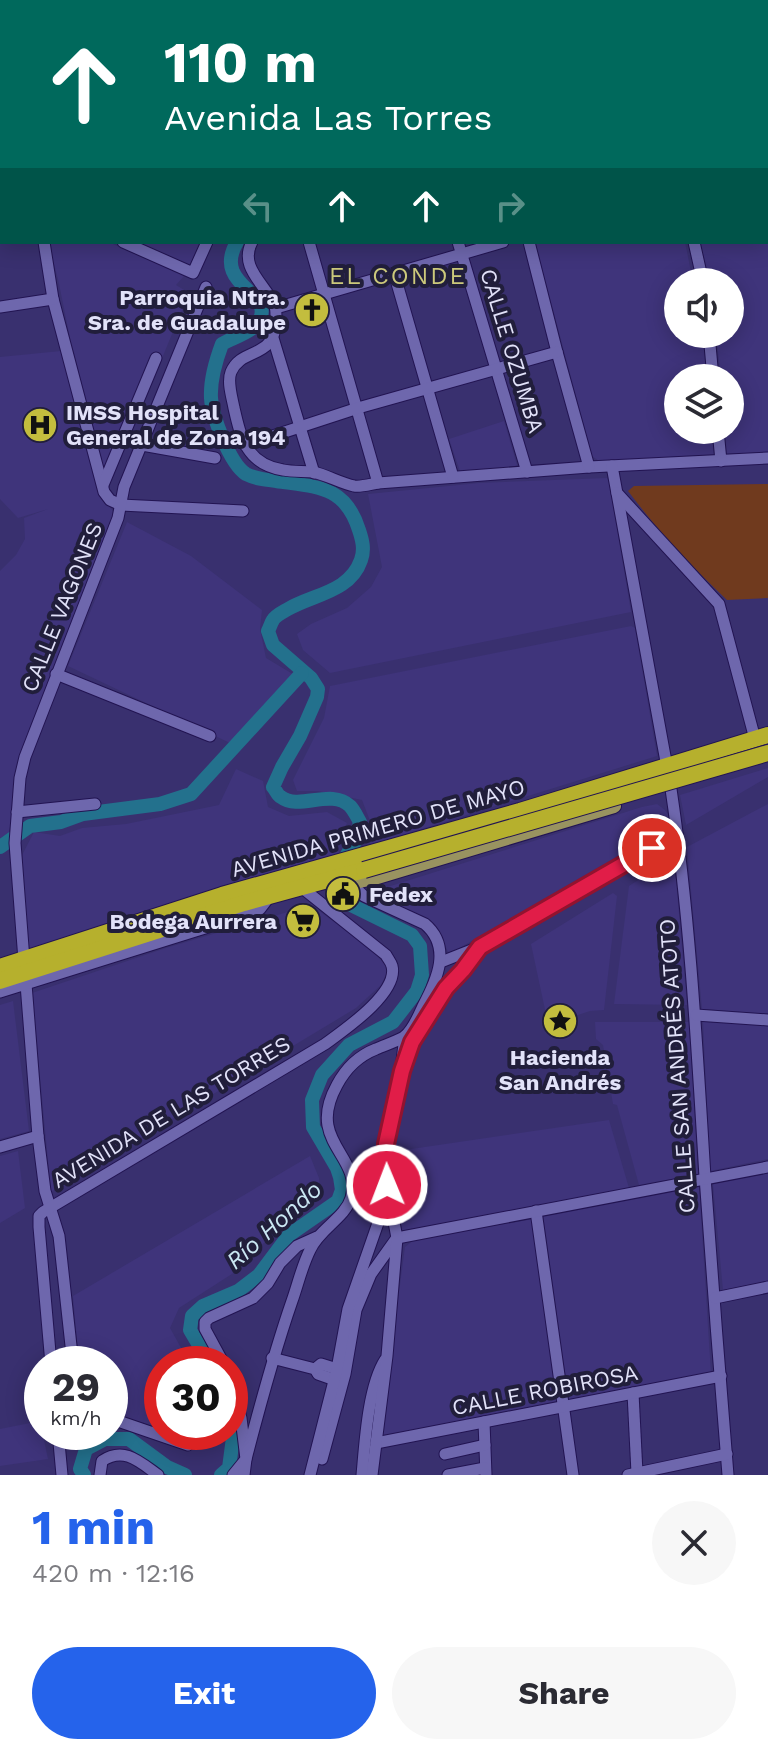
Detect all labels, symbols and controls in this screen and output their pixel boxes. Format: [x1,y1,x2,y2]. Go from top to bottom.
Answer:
text: 110 m [164,30,317,96]
icon: ahead [32,32,136,136]
text: Avenida Las Torres [164,97,492,139]
icon: left [236,184,280,228]
icon: ahead [320,184,364,228]
icon: ahead [404,184,448,228]
icon: right [488,184,532,228]
district label: EL CONDE [329,262,467,290]
street label: CALLE OZUMBA [475,266,549,436]
map controls [664,268,744,444]
button: sound [664,268,744,348]
place label: Parroquia Ntra. Sra. de Guadalupe [88,285,286,335]
church icon: Parroquia Ntra. Sra. de Guadalupe [293,291,331,329]
button: layers [664,364,744,444]
place label: IMSS Hospital General de Zona 194 [66,400,286,450]
hospital icon: IMSS Hospital General de Zona 194 [21,406,59,444]
street label: CALLE VAGONES [17,519,107,695]
street label: AVENIDA PRIMERO DE MAYO [228,774,528,882]
pin [618,814,686,882]
icon: arrive [630,826,674,870]
public building icon: Fedex [324,875,362,913]
place label: Fedex [369,882,433,907]
supermarket icon: Bodega Aurrera [284,902,322,940]
place label: Bodega Aurrera [110,909,277,934]
street label: CALLE SAN ANDRÉS ATOTO [654,918,700,1214]
place icon: Hacienda San Andrés [541,1002,579,1040]
street label: AVENIDA DE LAS TORRES [47,1031,295,1193]
place label: Hacienda San Andrés [499,1045,621,1095]
position arrow [345,1143,429,1227]
water label: Río Hondo [221,1175,327,1275]
speed limit sign: 30 [144,1346,248,1450]
street label: CALLE ROBIROSA [450,1360,640,1420]
text: 29 [52,1364,100,1411]
text: km/h [50,1406,102,1430]
text: 1 min [32,1499,155,1556]
button: close [652,1501,736,1585]
text: 420 m · 12:16 [32,1558,195,1588]
button: Exit [32,1647,376,1739]
button: Share [392,1647,736,1739]

